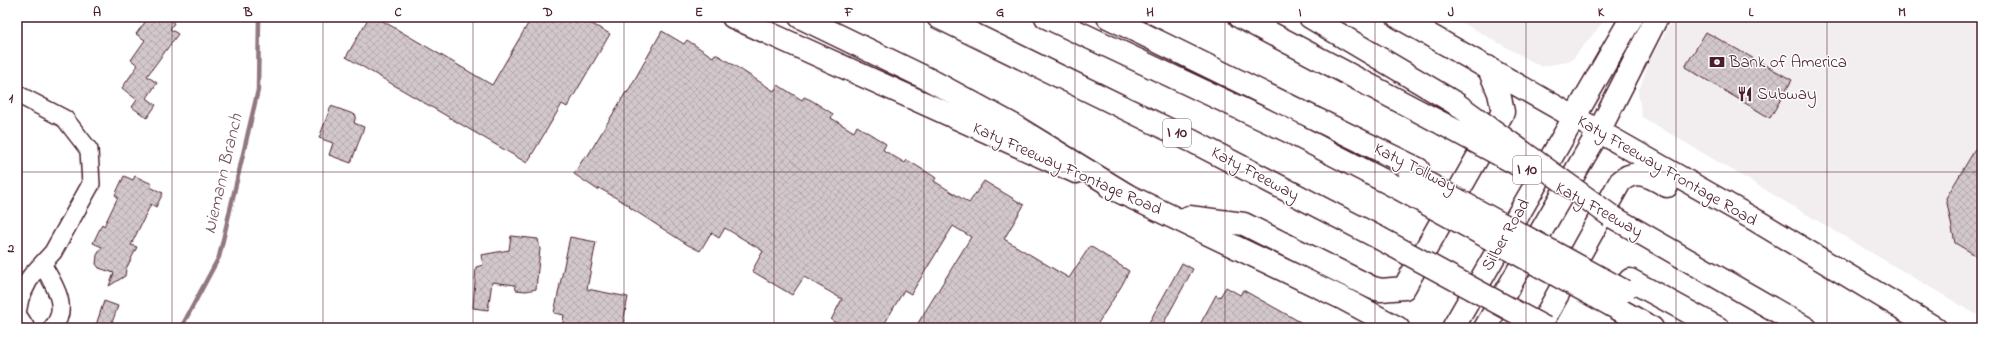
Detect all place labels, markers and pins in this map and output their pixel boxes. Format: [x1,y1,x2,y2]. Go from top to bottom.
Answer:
place label: Bank of America [1728,50,1847,75]
bank icon: Bank of America [1708,53,1726,71]
place label: Subway [1757,82,1816,108]
restaurant icon: Subway [1736,85,1754,103]

